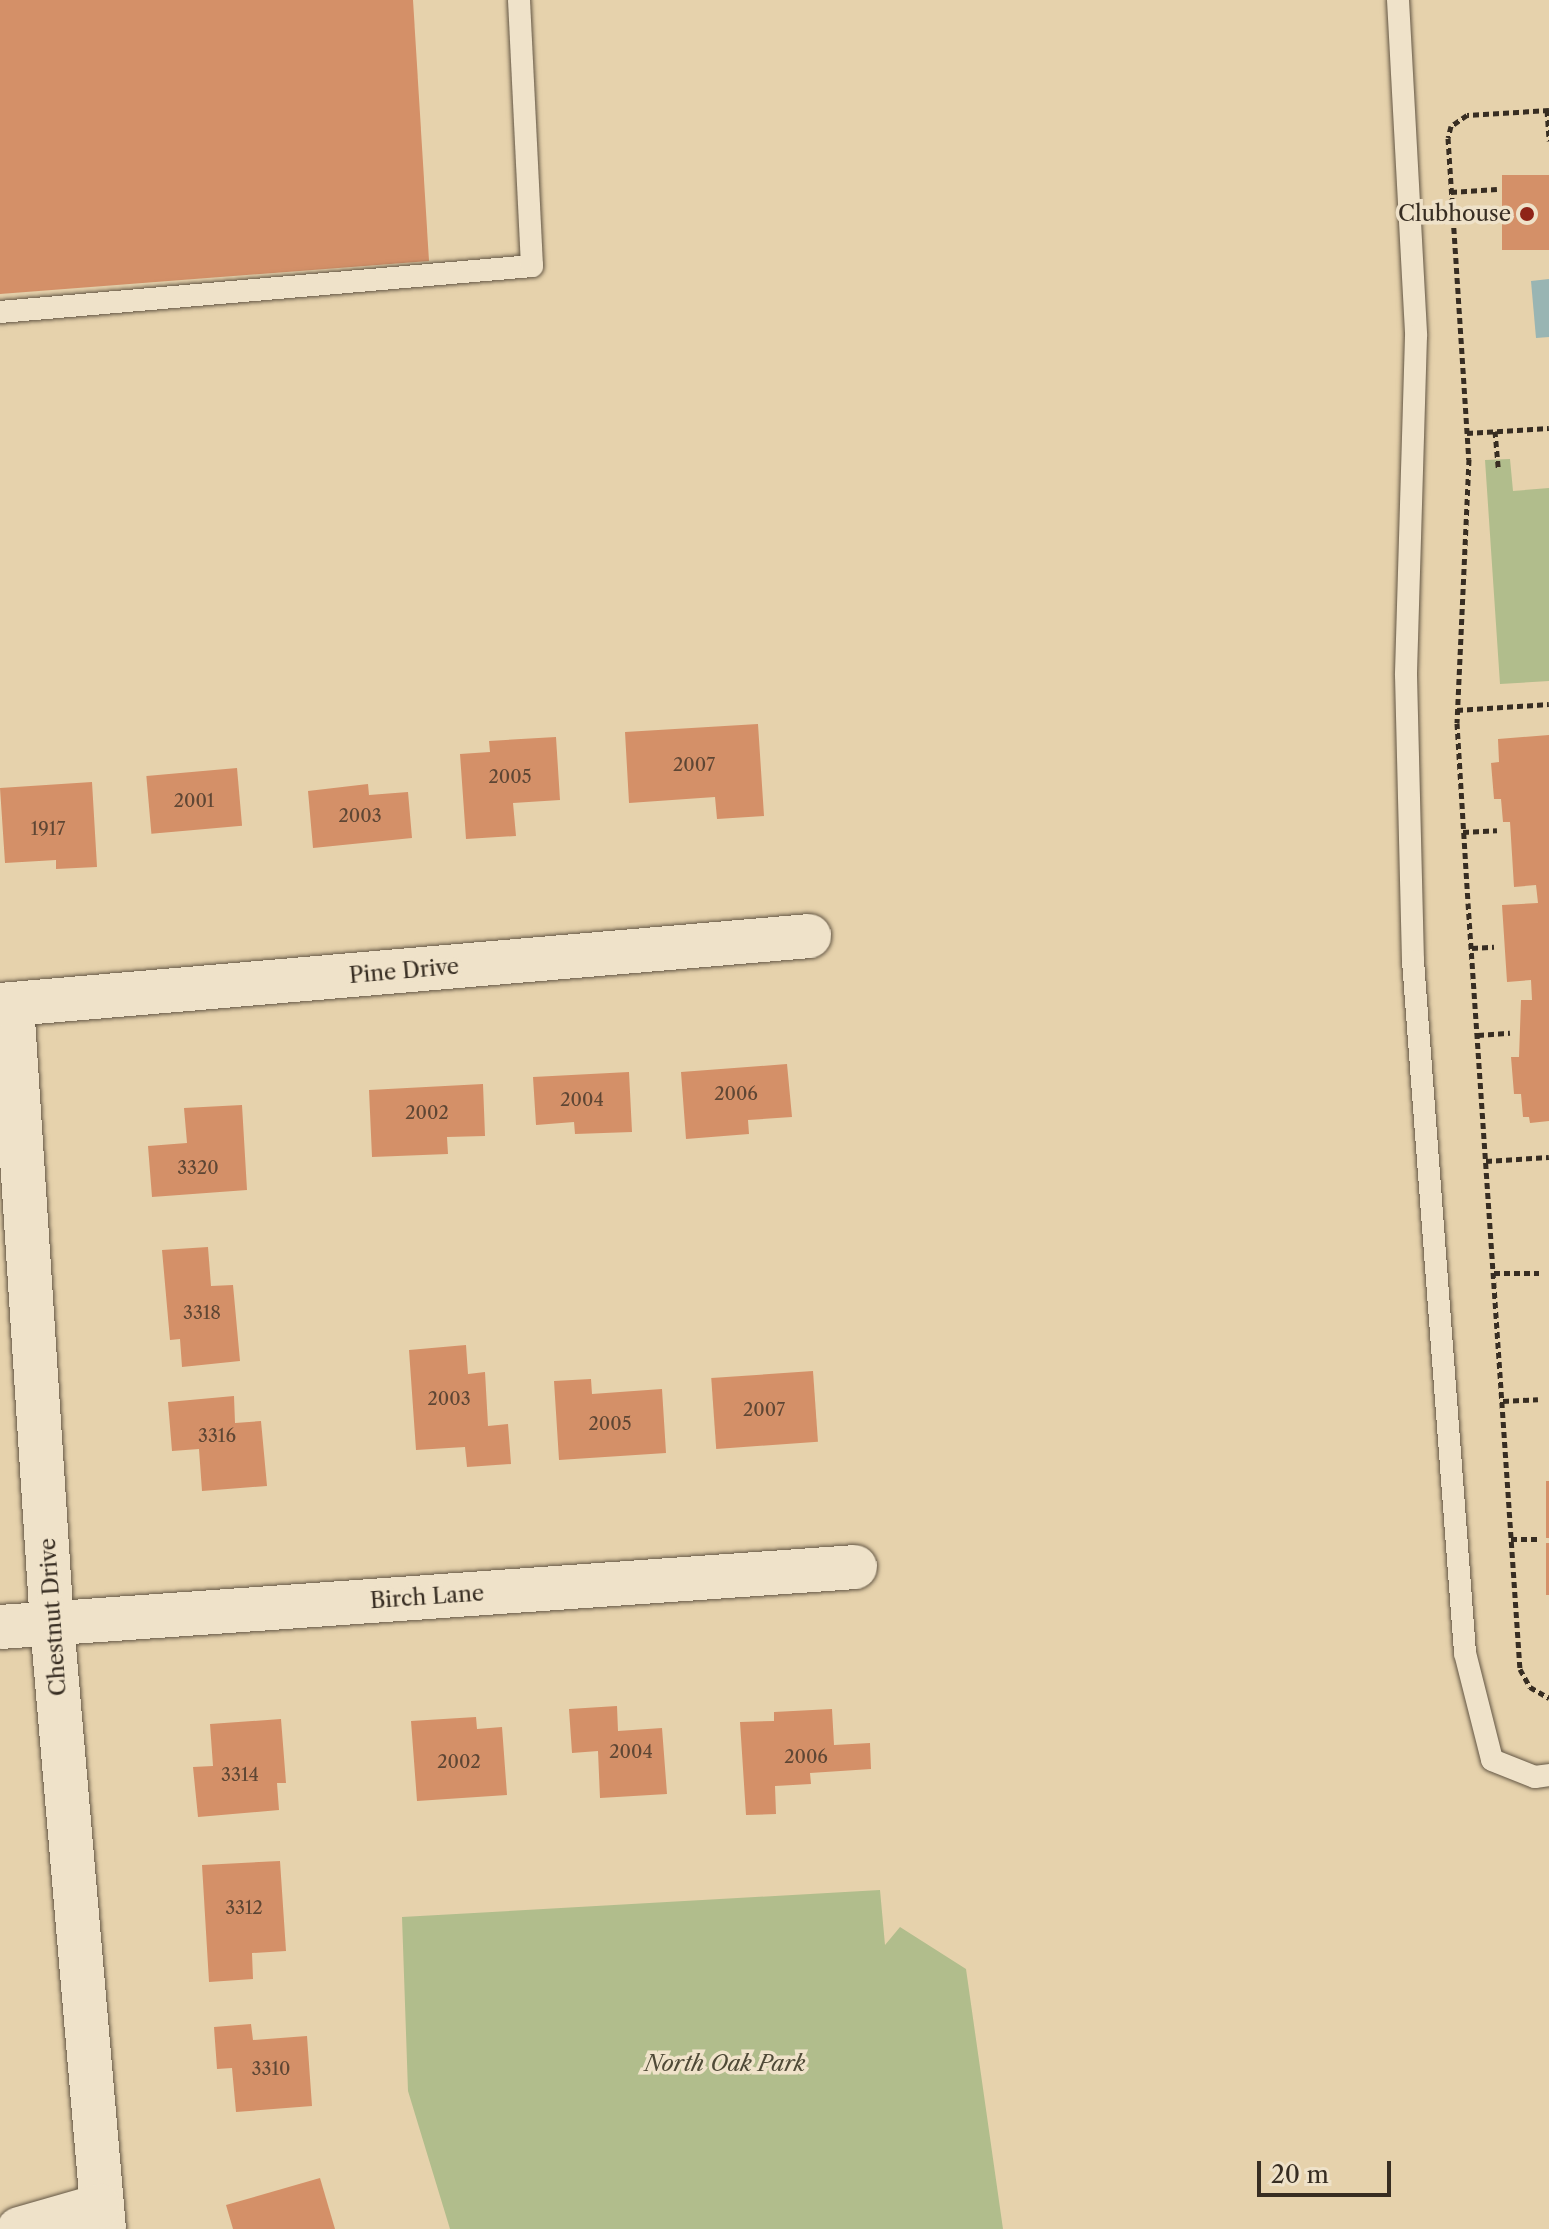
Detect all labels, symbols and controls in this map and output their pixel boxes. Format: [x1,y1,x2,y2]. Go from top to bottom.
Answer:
place label: Clubhouse [1398,201,1511,227]
marker: Clubhouse [1518,205,1536,223]
house number: 2007 [673,754,715,776]
house number: 2005 [489,766,531,788]
house number: 2001 [174,790,214,812]
house number: 2003 [338,805,382,827]
house number: 1917 [31,818,65,840]
street label: Pine Drive [348,953,460,989]
house number: 2006 [714,1083,758,1105]
house number: 2004 [560,1089,604,1111]
house number: 2002 [405,1102,449,1124]
house number: 3320 [177,1157,219,1179]
house number: 3318 [183,1302,221,1324]
house number: 2003 [427,1388,471,1410]
house number: 2007 [743,1399,785,1421]
house number: 2005 [589,1413,631,1435]
house number: 3316 [198,1425,236,1447]
street label: Chestnut Drive [34,1537,72,1697]
street label: Birch Lane [369,1580,485,1614]
house number: 2004 [609,1741,653,1763]
house number: 2006 [784,1746,828,1768]
house number: 2002 [437,1751,481,1773]
house number: 3314 [221,1764,259,1786]
house number: 3312 [225,1897,263,1919]
park label: North Oak Park [645,2051,805,2077]
house number: 3310 [252,2058,290,2080]
scale bar [1261,2145,1395,2195]
text: 20 m [1271,2160,1329,2189]

